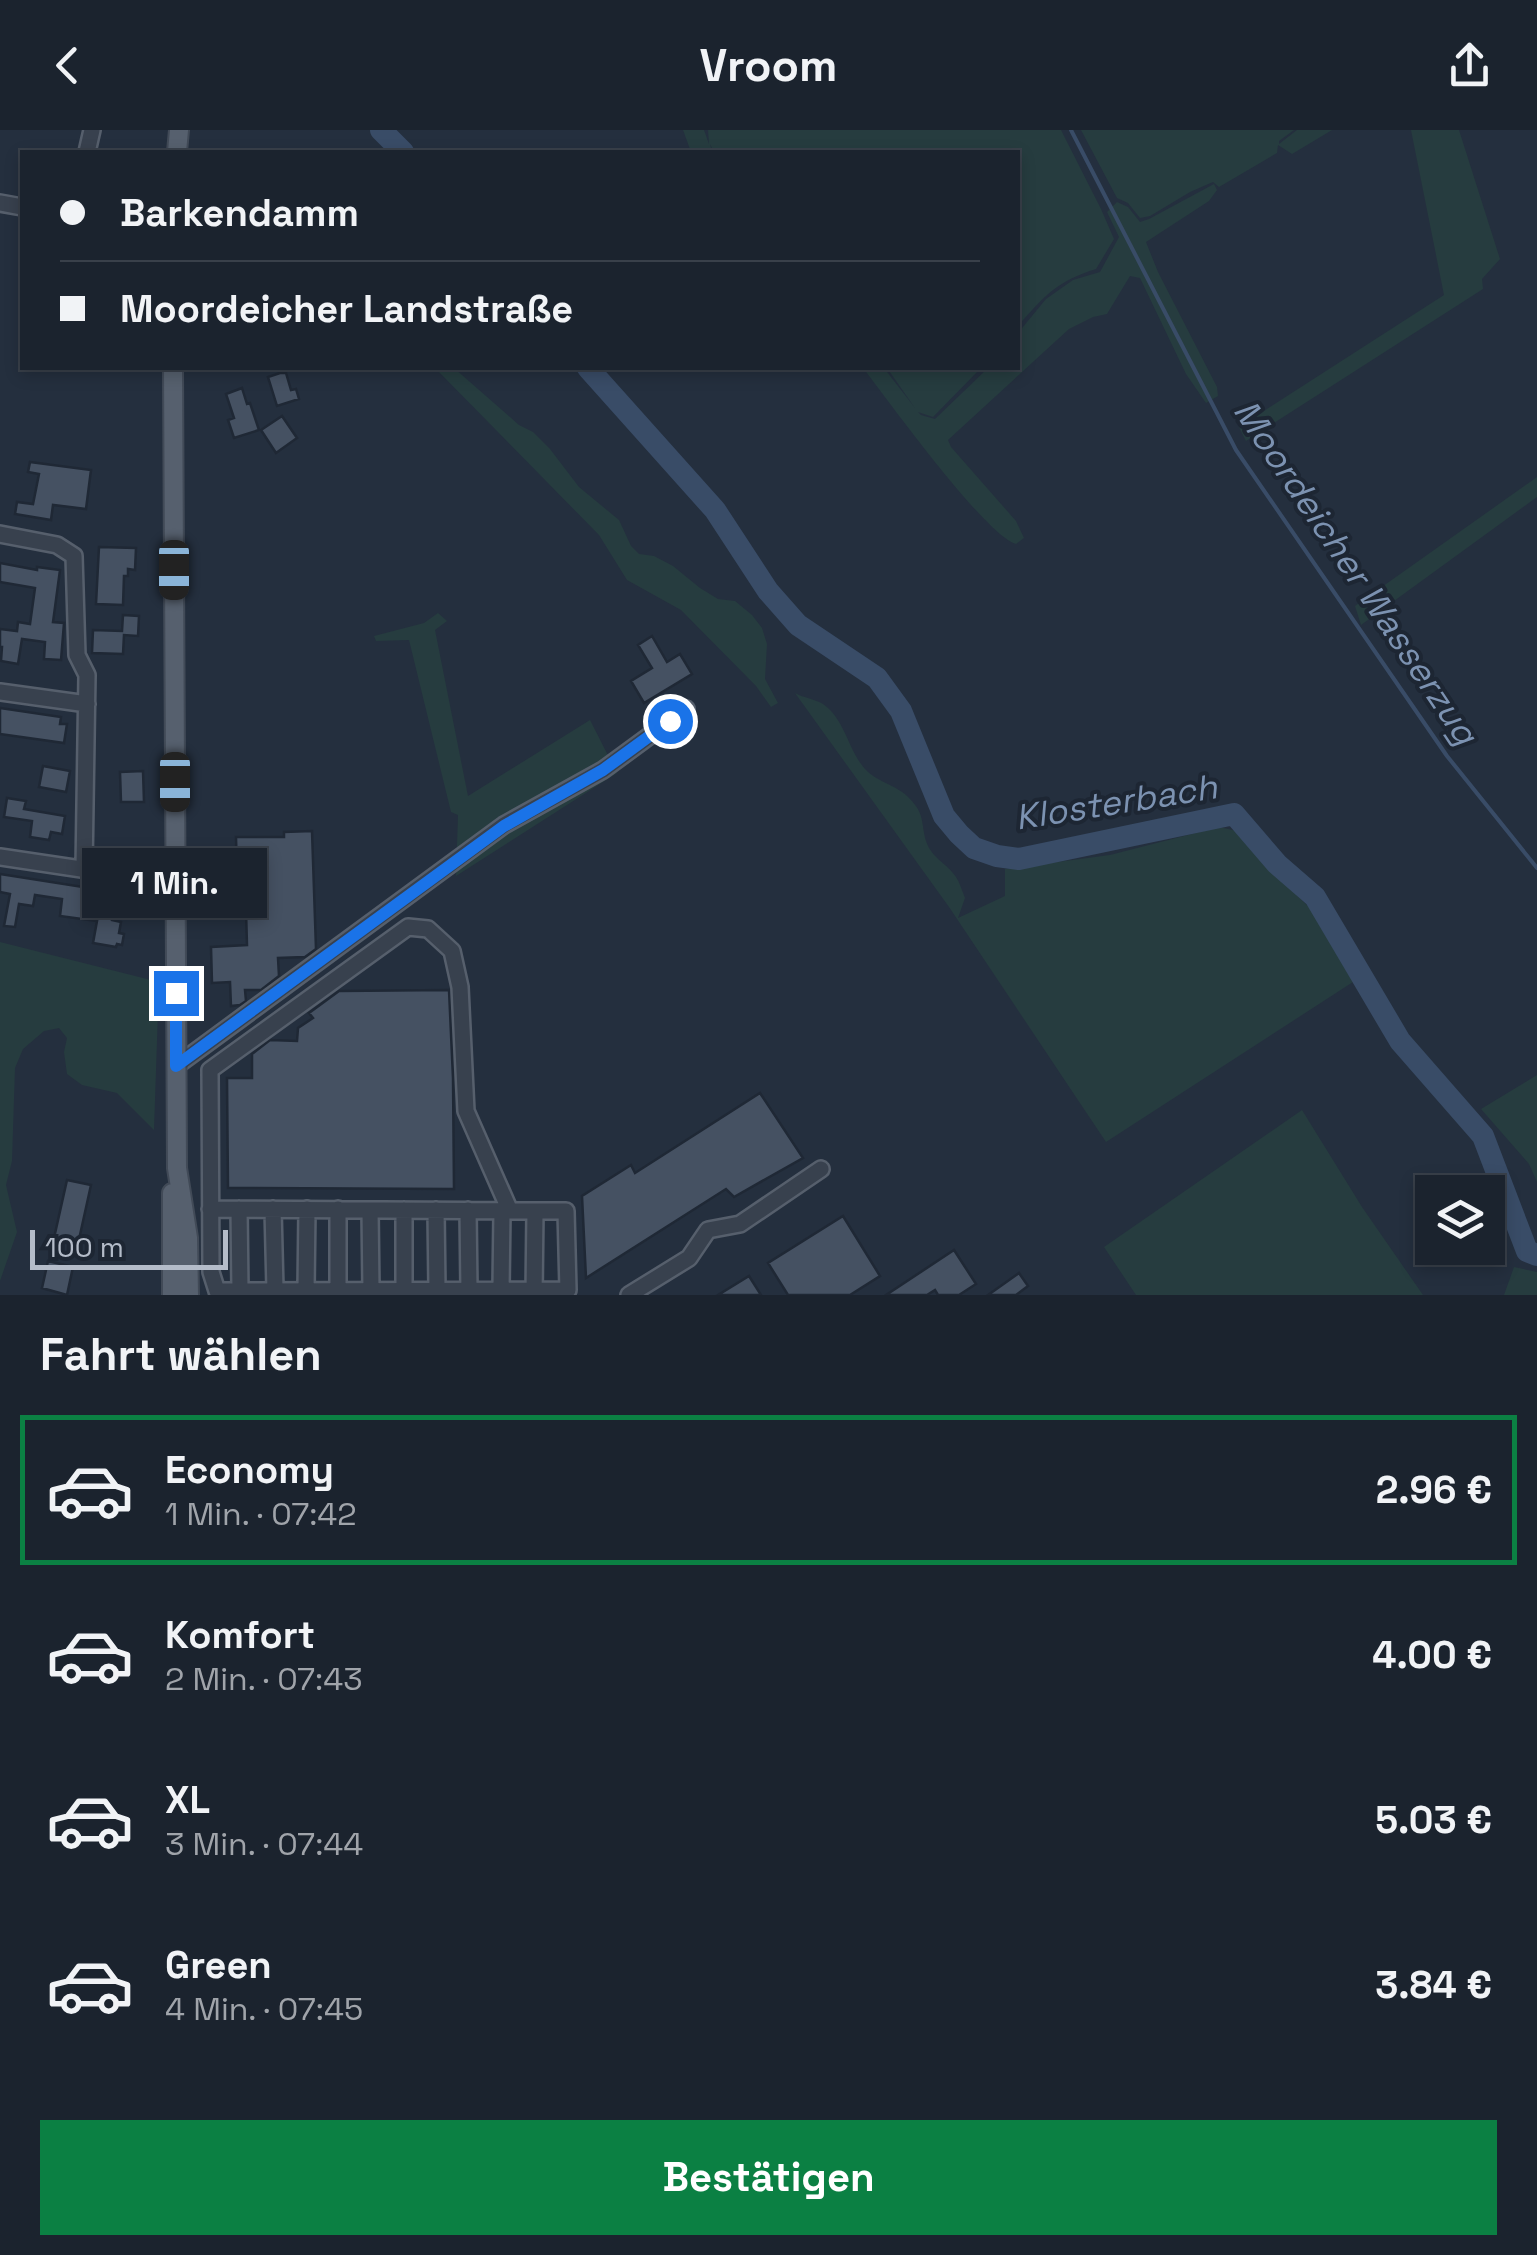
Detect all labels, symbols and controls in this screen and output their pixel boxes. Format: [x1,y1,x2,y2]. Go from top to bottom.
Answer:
text: Vroom [700,37,837,94]
icon: back [40,38,95,93]
icon: share [1442,38,1497,93]
text: Barkendamm [120,189,359,237]
text: Moordeicher Landstraße [120,285,573,333]
water label: Moordeicher Wasserzug [1224,391,1489,754]
car [159,540,189,600]
route start [648,699,693,744]
car [160,752,190,812]
water label: Klosterbach [1012,764,1221,840]
callout: 1 Min. [84,848,268,918]
text: 1 Min. [130,863,219,903]
route end [154,971,199,1016]
map controls [1415,1175,1505,1265]
button: layers [1415,1175,1505,1265]
scale bar [30,1225,228,1270]
text: 100 m [45,1229,124,1265]
text: Fahrt wählen [40,1326,322,1383]
icon: car [45,1445,135,1535]
text: Economy [165,1446,334,1494]
text: 2.96 € [1376,1466,1492,1514]
text: 1 Min. · 07:42 [165,1494,357,1534]
icon: car [45,1610,135,1700]
text: Komfort [165,1611,315,1659]
text: 4.00 € [1372,1631,1492,1679]
text: 2 Min. · 07:43 [165,1659,363,1699]
icon: car [45,1775,135,1865]
text: XL [165,1776,210,1824]
text: 5.03 € [1375,1796,1492,1844]
text: 3 Min. · 07:44 [165,1824,363,1864]
icon: car [45,1940,135,2030]
text: Green [165,1941,272,1989]
text: 3.84 € [1375,1961,1492,2009]
text: 4 Min. · 07:45 [165,1989,363,2029]
button: Bestätigen [40,2120,1497,2235]

